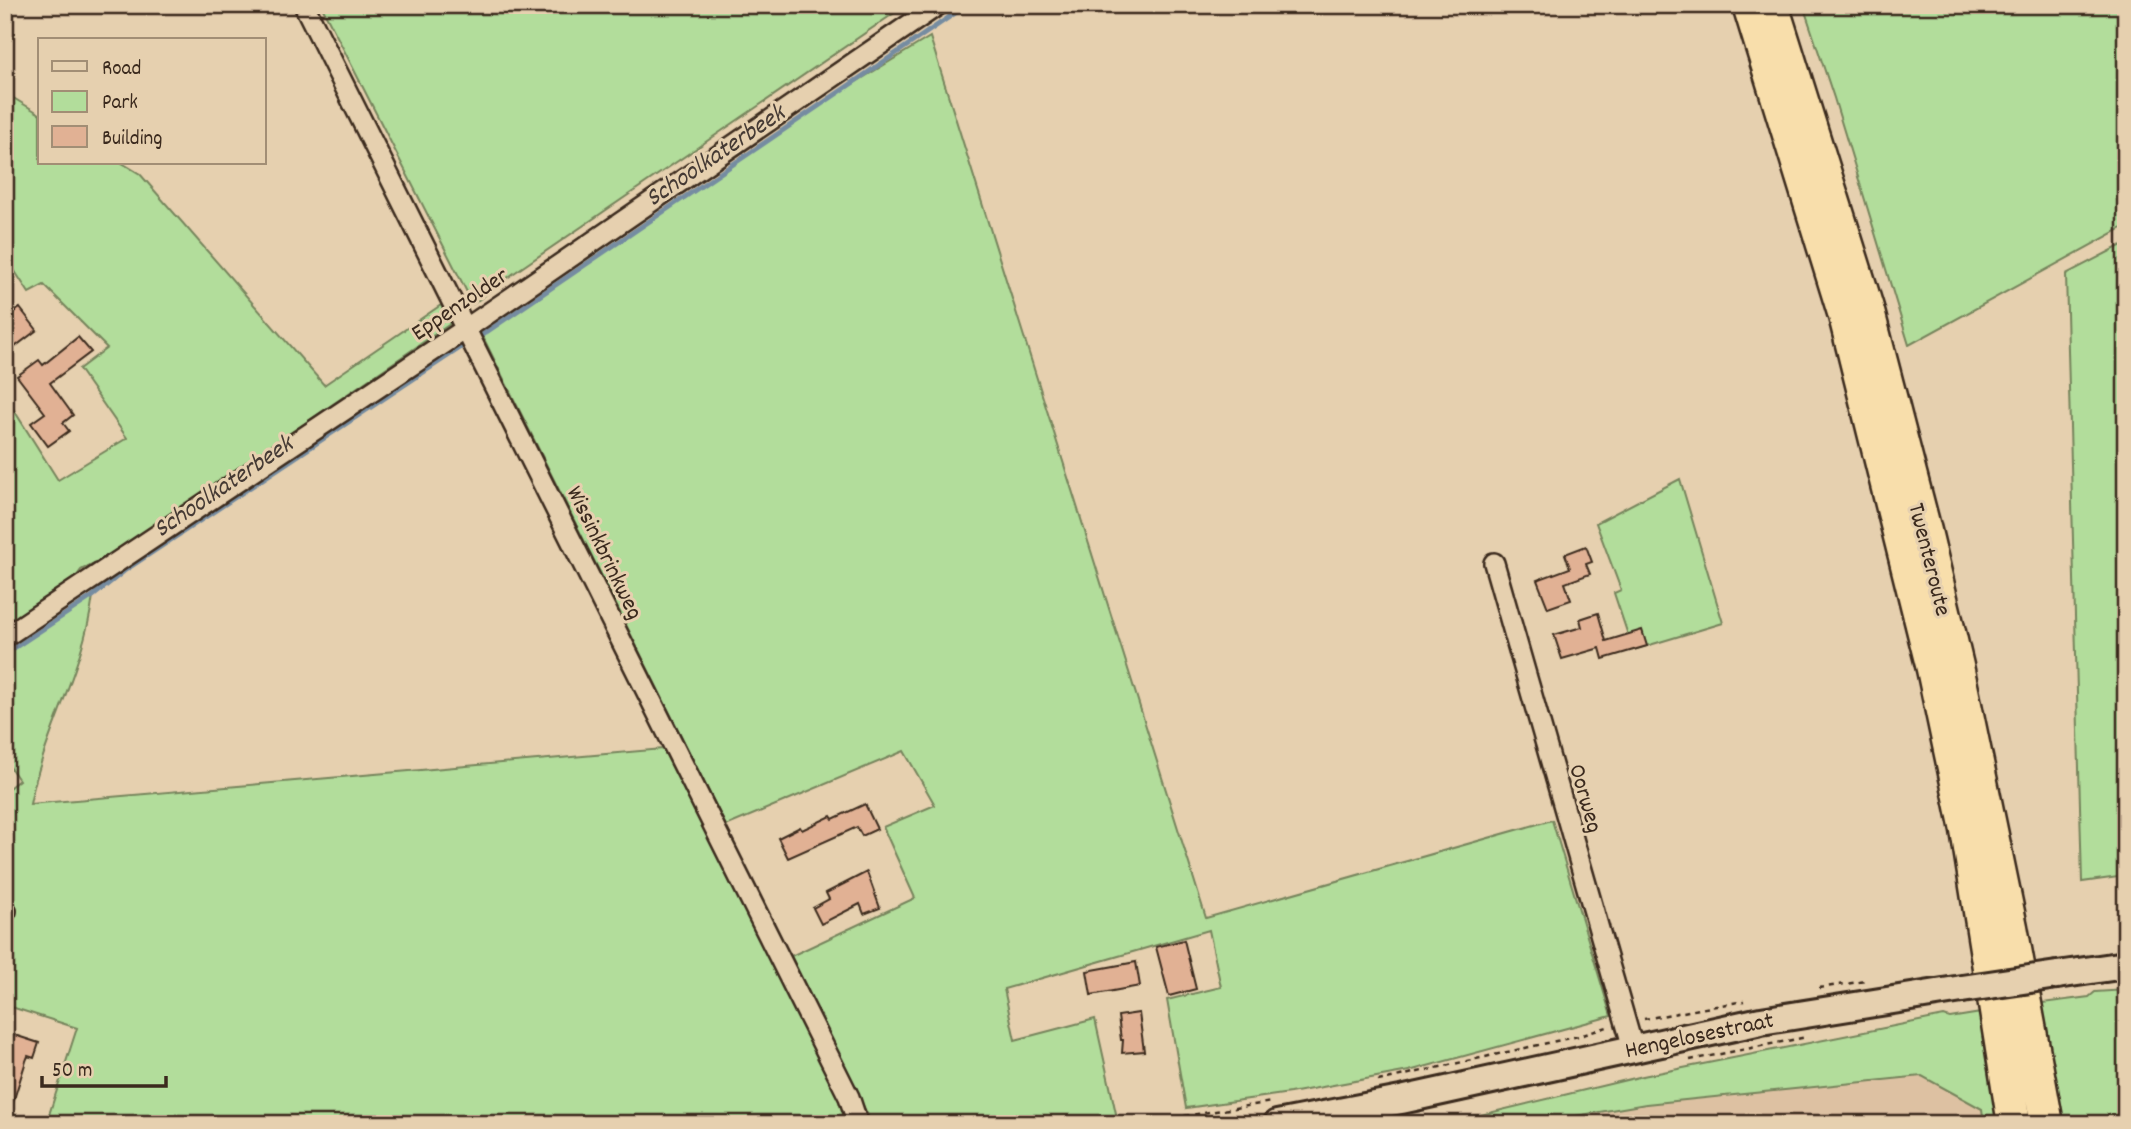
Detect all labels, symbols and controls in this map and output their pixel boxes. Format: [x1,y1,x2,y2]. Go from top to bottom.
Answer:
legend [38,38,266,164]
text: Road [102,55,141,85]
text: Park [102,89,138,119]
water label: Schoolkaterbeek [639,95,795,217]
text: Building [102,125,162,155]
street label: Eppenzolder [405,260,516,351]
water label: Schoolkaterbeek [147,426,303,548]
street label: Wissinkbrinkweg [556,481,650,626]
street label: Twenteroute [1898,500,1959,620]
street label: Oorweg [1558,761,1610,837]
street label: Hengelosestraat [1622,1005,1777,1069]
scale bar [42,1045,166,1089]
text: 50 m [52,1057,92,1087]

